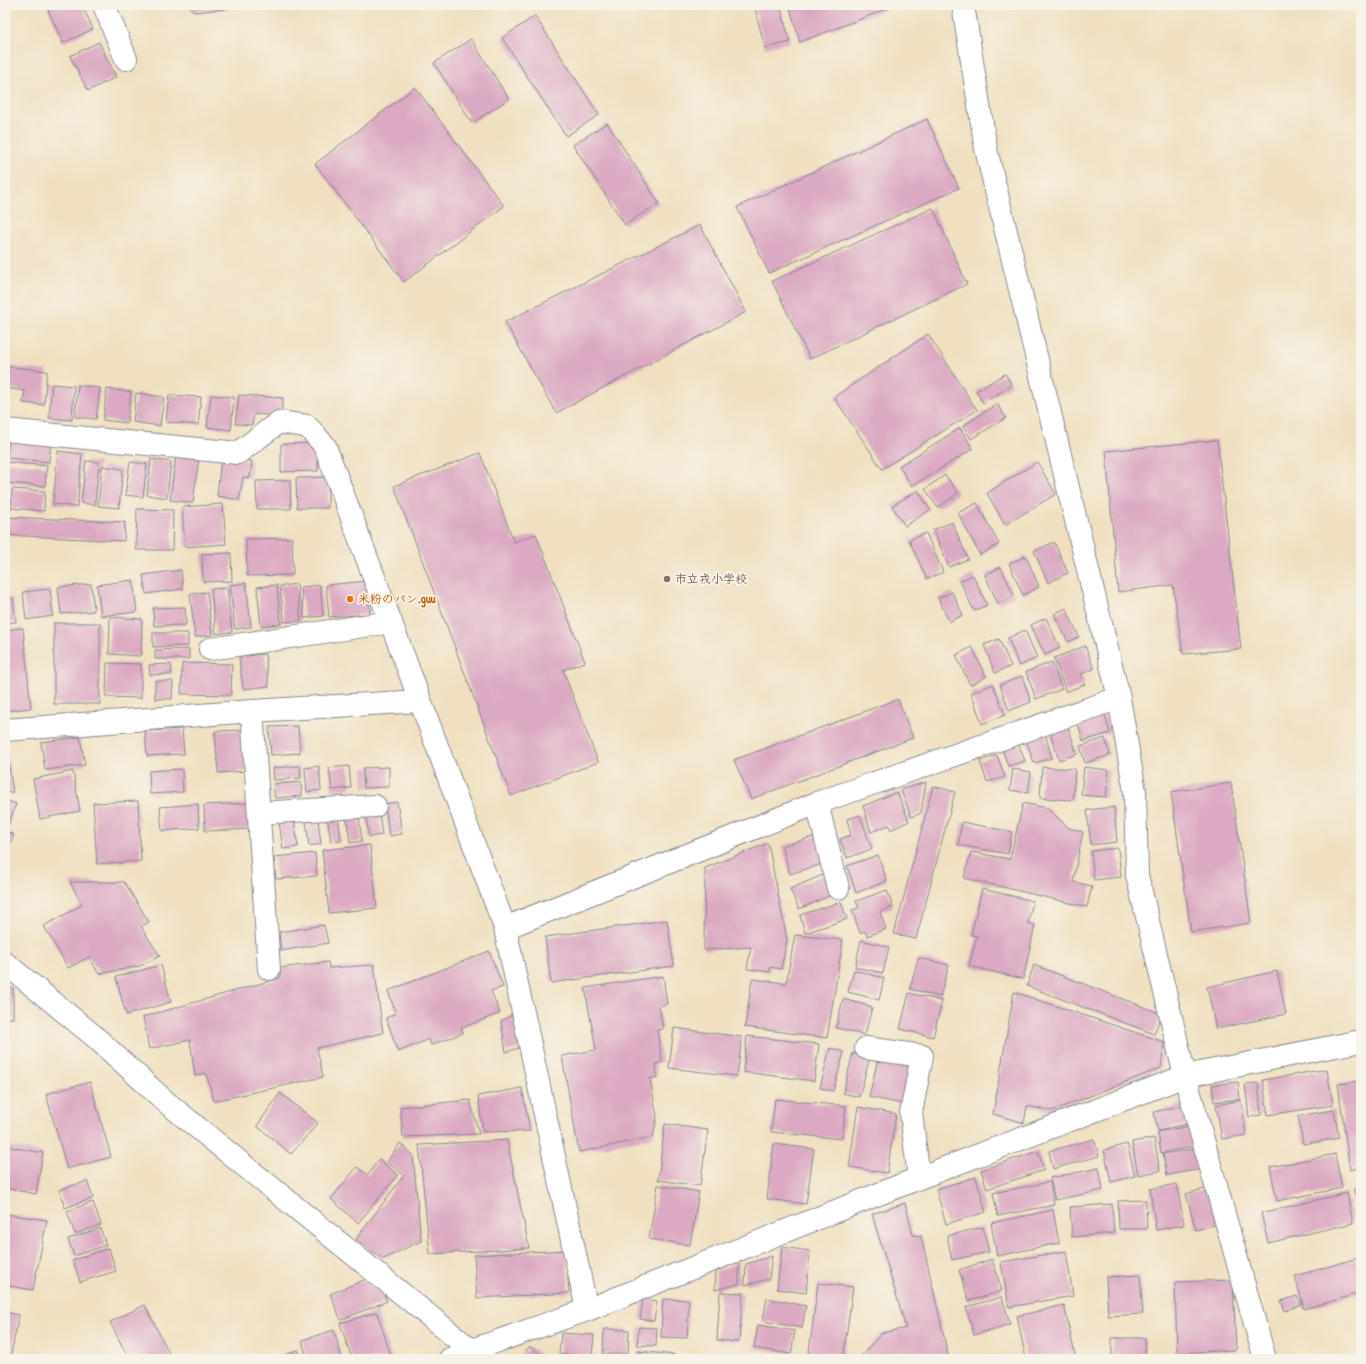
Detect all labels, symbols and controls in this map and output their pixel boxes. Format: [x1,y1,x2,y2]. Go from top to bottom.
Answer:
place label: 市立戎小学校 [675,570,747,587]
marker: 市立戎小学校 [662,574,672,584]
place label: 米粉のパン.guu [358,590,436,608]
marker: 米粉のパン.guu [345,594,355,604]

